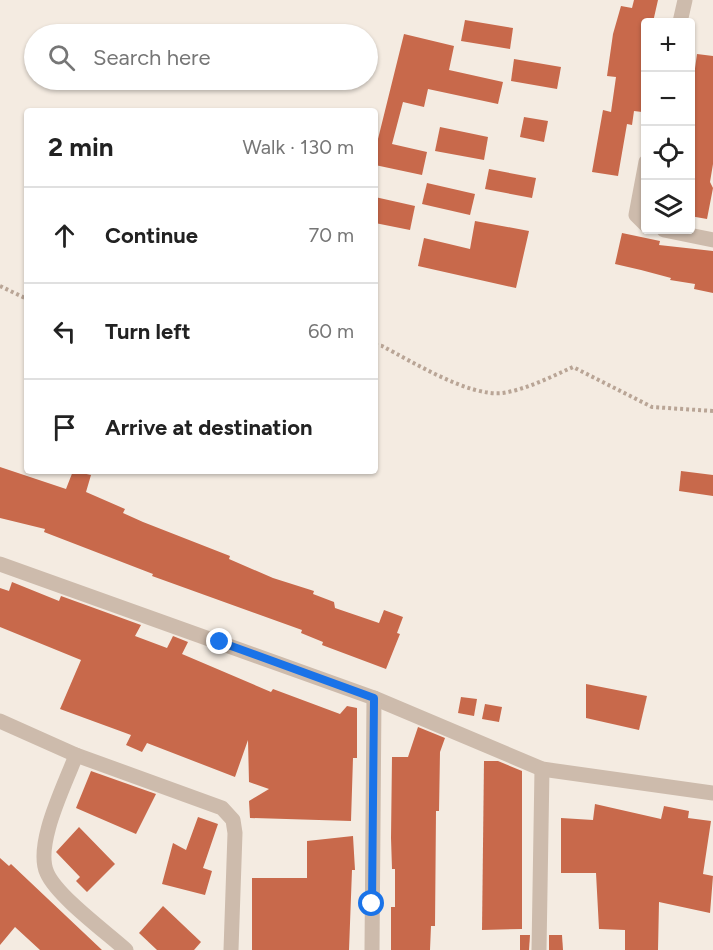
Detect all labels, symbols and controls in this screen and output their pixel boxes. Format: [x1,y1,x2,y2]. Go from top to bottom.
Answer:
map controls [641,18,695,234]
button: + [641,18,695,72]
search box [24,24,378,90]
icon: search [45,41,78,74]
text: Search here [93,44,211,71]
button: − [641,72,695,126]
button: locate [641,126,695,180]
text: 2 min [48,131,114,163]
text: Walk · 130 m [242,135,354,159]
button: layers [641,180,695,234]
icon: ahead [48,219,81,252]
text: Continue [105,222,198,249]
text: 70 m [308,223,354,247]
icon: left [48,315,81,348]
text: Turn left [105,318,191,345]
text: 60 m [308,319,354,343]
icon: arrive [48,411,81,444]
text: Arrive at destination [105,414,313,441]
route end [206,628,232,654]
route start [358,890,384,916]

